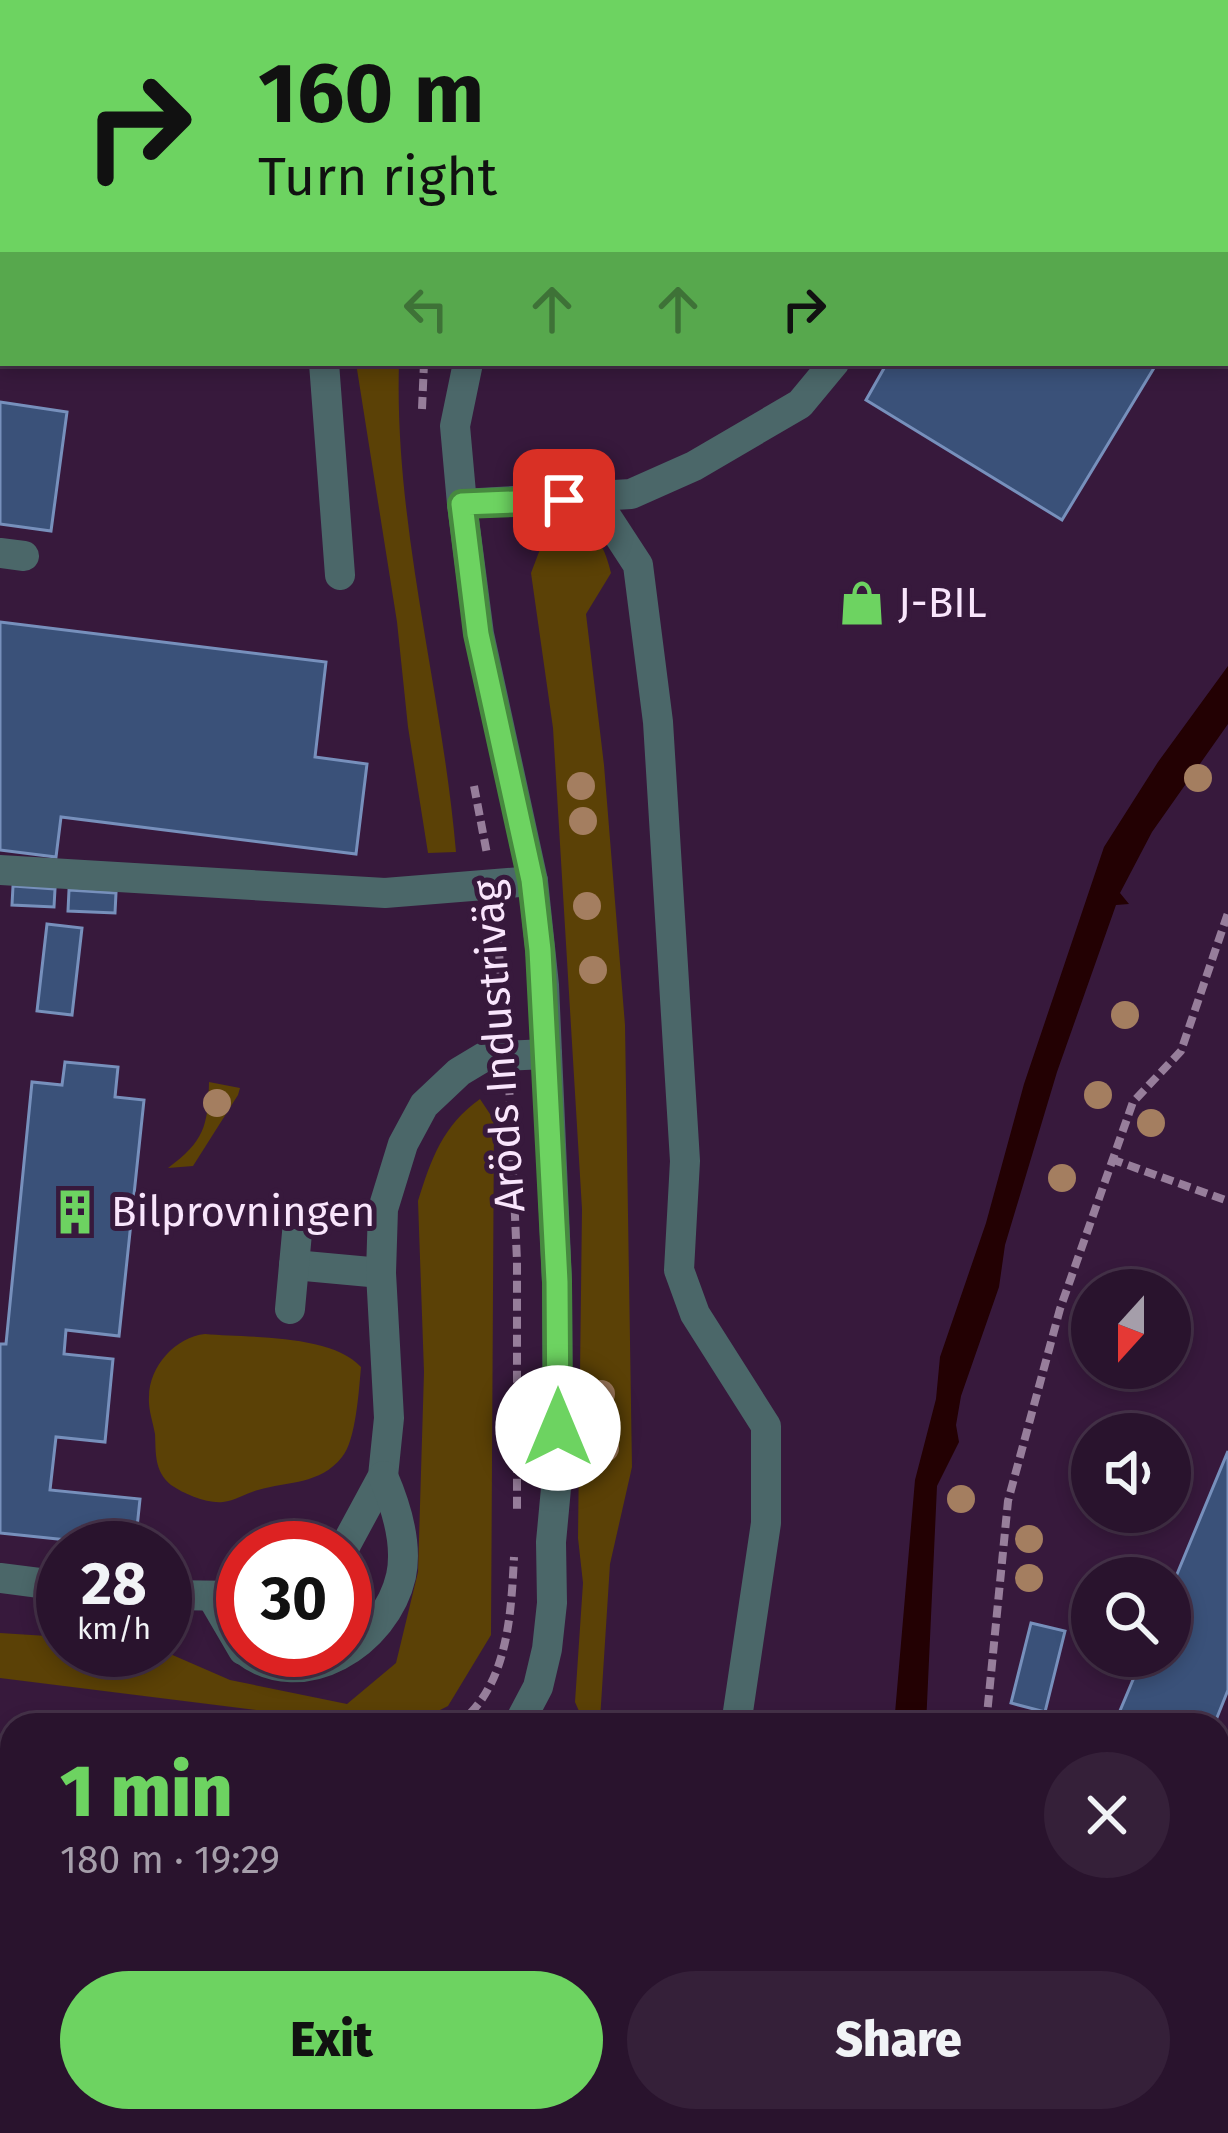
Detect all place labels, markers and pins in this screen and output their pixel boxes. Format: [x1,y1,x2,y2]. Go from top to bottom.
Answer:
pin [513,449,615,551]
shop icon: J-BIL [837,578,887,628]
place label: J-BIL [898,578,987,628]
building icon: Bilprovningen [50,1187,100,1237]
place label: Bilprovningen [111,1187,375,1237]

